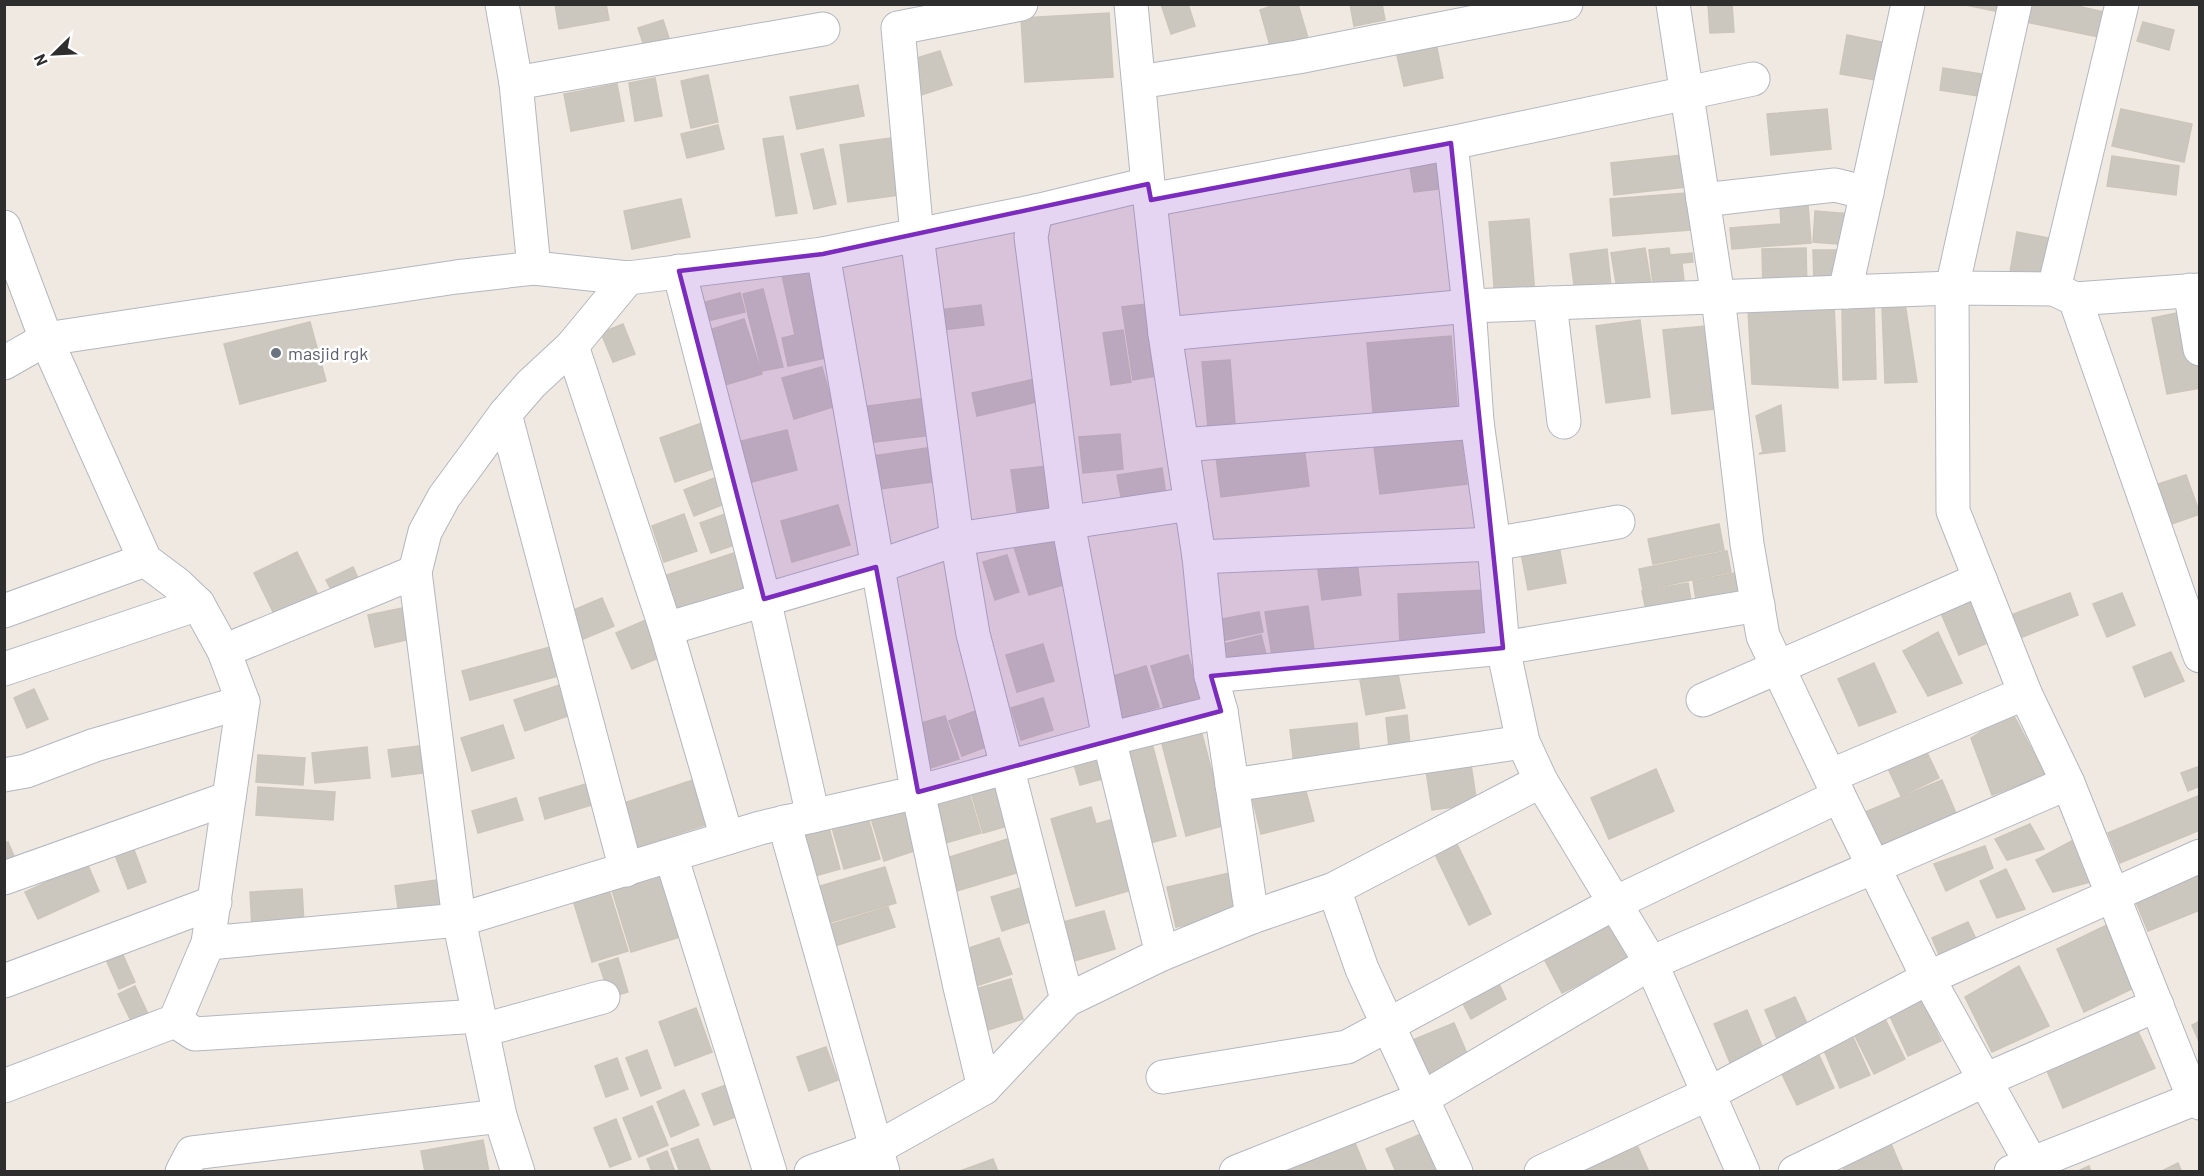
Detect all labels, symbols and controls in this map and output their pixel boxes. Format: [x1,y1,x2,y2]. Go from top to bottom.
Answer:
north arrow [24,24,84,84]
text: N [29,52,51,69]
place label: masjid rgk [288,342,368,364]
marker: masjid rgk [269,346,283,360]

